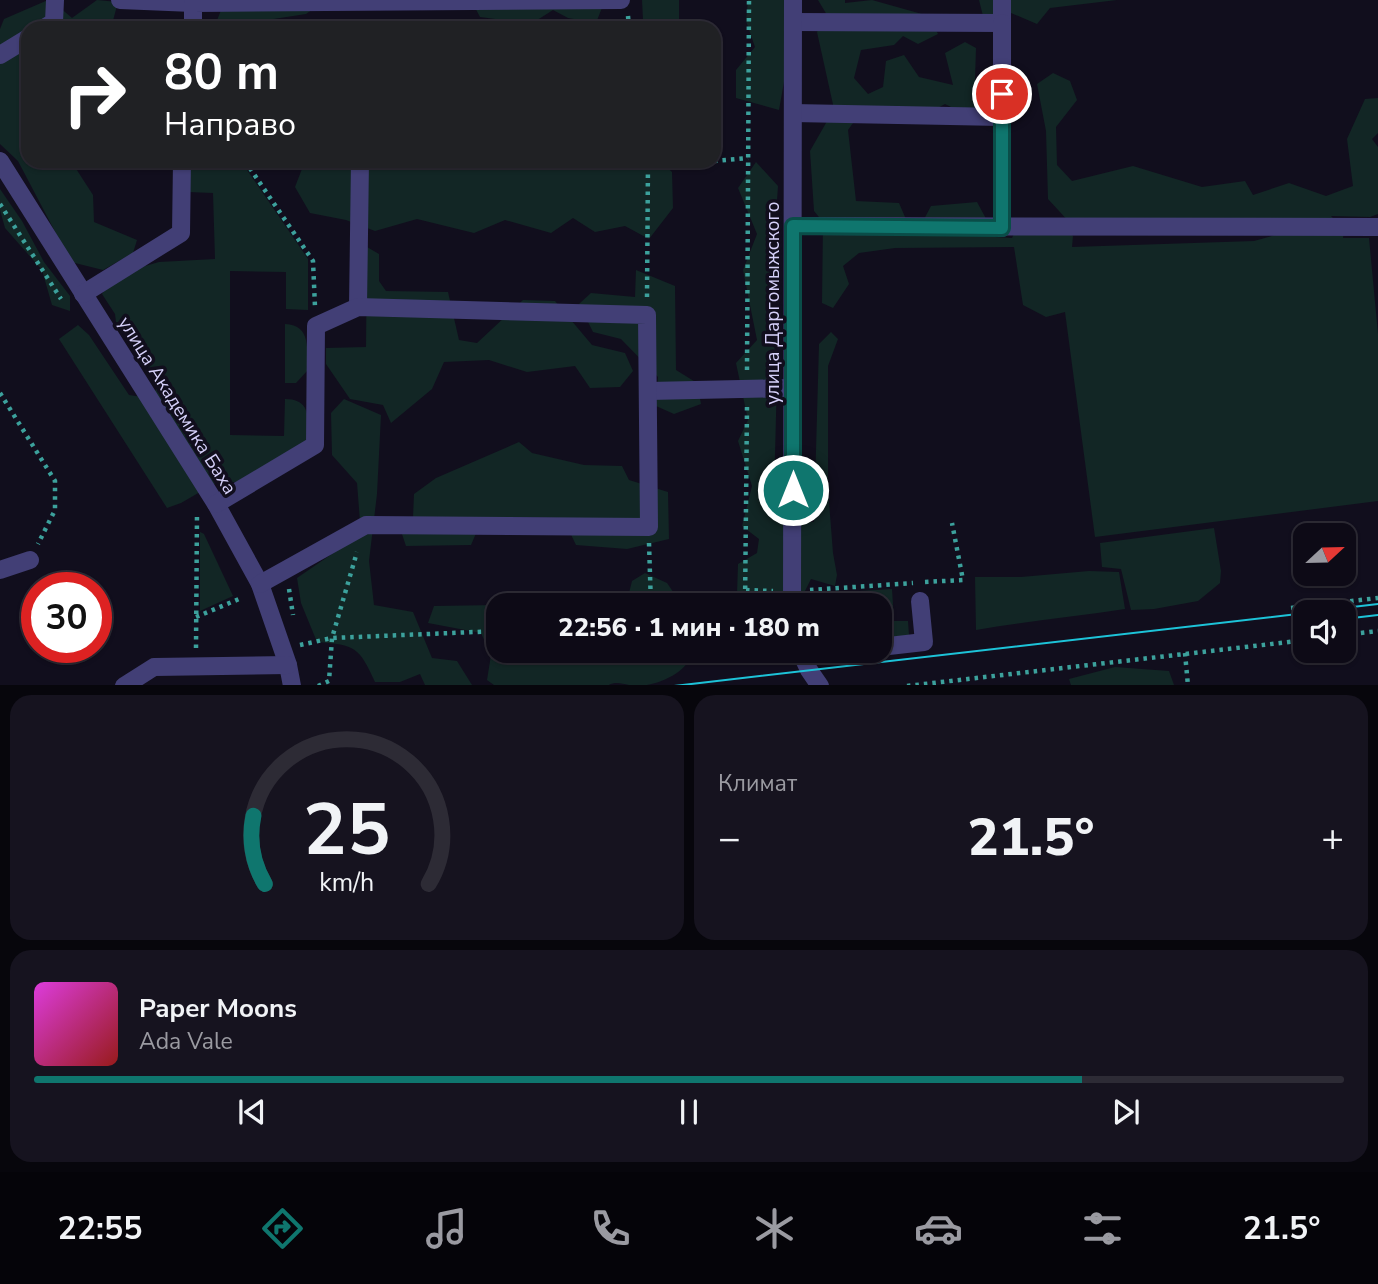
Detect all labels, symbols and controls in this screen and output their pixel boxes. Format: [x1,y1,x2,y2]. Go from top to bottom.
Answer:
text: 80 m [164,39,279,106]
icon: right [49,49,140,140]
pin [972,64,1032,124]
icon: arrive [983,75,1021,113]
text: Направо [164,103,296,146]
street label: улица Даргомыжского [760,201,786,405]
street label: улица Академика Баха [112,312,243,499]
position arrow [756,453,830,527]
north arrow [1293,523,1356,586]
map controls [1293,523,1356,663]
speed limit sign: 30 [21,572,112,663]
button: sound [1293,600,1356,663]
text: 22:56 · 1 мин · 180 m [558,610,820,645]
text: Климат [718,768,797,799]
text: 25 [303,780,391,880]
text: 21.5° [967,802,1095,873]
text: − [718,813,741,864]
text: + [1321,813,1344,864]
text: km/h [319,865,375,899]
text: Paper Moons [139,991,297,1026]
text: Ada Vale [139,1026,233,1057]
icon: previous [233,1093,271,1131]
icon: pause [670,1093,708,1131]
icon: next [1107,1093,1145,1131]
icon: directions [258,1204,307,1253]
icon: music [422,1204,471,1253]
icon: phone [586,1204,635,1253]
icon: climate [750,1204,799,1253]
icon: car [914,1204,963,1253]
icon: filters [1078,1204,1127,1253]
text: 22:55 [58,1207,142,1250]
text: 21.5° [1243,1207,1320,1250]

